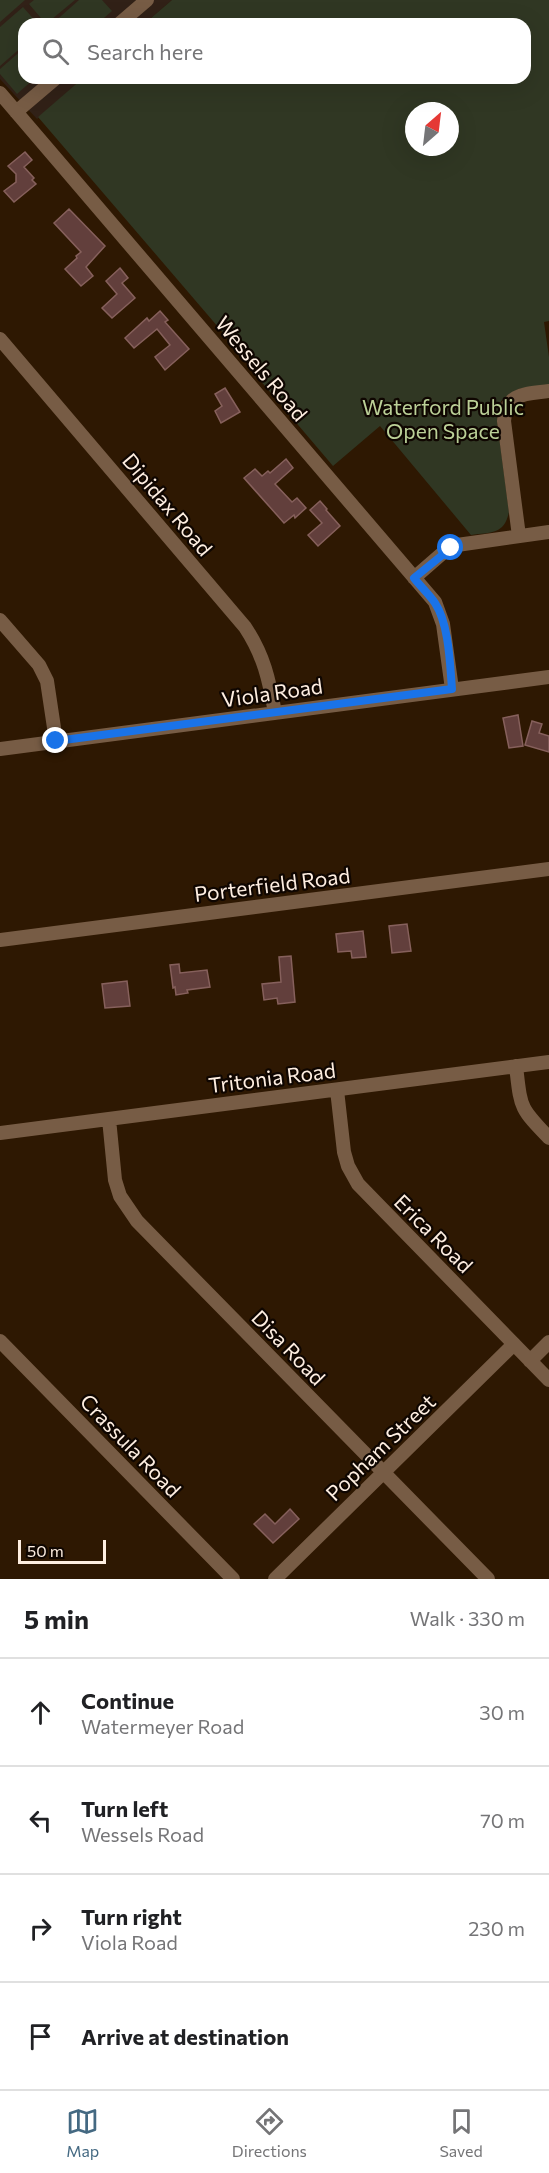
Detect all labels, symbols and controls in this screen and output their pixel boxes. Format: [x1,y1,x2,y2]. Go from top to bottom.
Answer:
search box [18,18,531,84]
icon: search [39,35,72,68]
text: Search here [87,38,203,65]
north arrow [405,102,459,156]
street label: Wessels Road [211,311,313,425]
park label: Waterford Public Open Space [362,394,524,443]
street label: Dipidax Road [118,448,218,560]
route start [437,534,463,560]
street label: Viola Road [220,673,324,711]
route end [42,727,68,753]
street label: Porterfield Road [193,862,351,906]
street label: Tritonia Road [207,1057,337,1097]
street label: Erica Road [390,1189,478,1277]
street label: Disa Road [247,1304,331,1390]
street label: Crassula Road [76,1388,186,1502]
street label: Popham Street [320,1389,440,1505]
scale bar [18,1537,106,1564]
text: 50 m [27,1541,64,1560]
text: 5 min [24,1603,89,1634]
text: Walk · 330 m [410,1606,525,1630]
text: Continue [81,1687,174,1714]
icon: ahead [24,1696,57,1729]
text: 30 m [479,1700,525,1724]
text: Watermeyer Road [81,1714,244,1738]
text: Turn left [81,1795,168,1822]
icon: left [24,1804,57,1837]
text: 70 m [480,1808,525,1832]
text: Wessels Road [81,1822,204,1846]
text: Turn right [81,1903,182,1930]
icon: right [24,1912,57,1945]
text: 230 m [468,1916,525,1940]
text: Viola Road [81,1930,178,1954]
icon: arrive [24,2020,57,2053]
text: Arrive at destination [81,2023,289,2050]
tab: Map [66,2105,99,2160]
tab: Directions [232,2105,307,2160]
tab: Saved [439,2105,483,2160]

